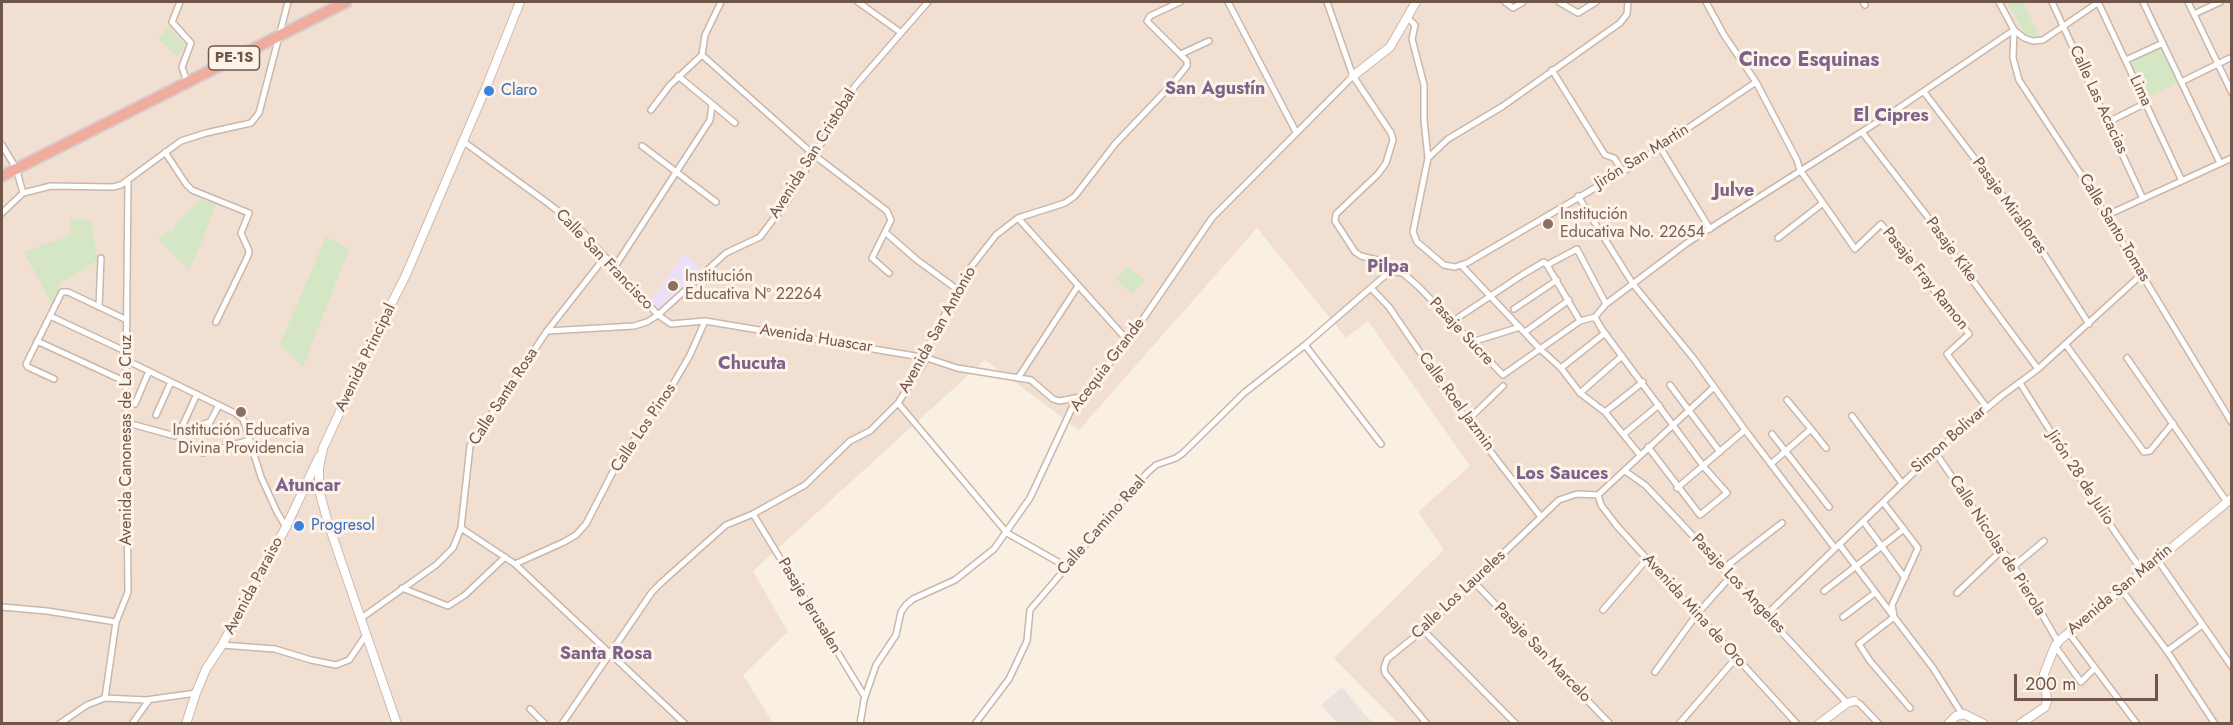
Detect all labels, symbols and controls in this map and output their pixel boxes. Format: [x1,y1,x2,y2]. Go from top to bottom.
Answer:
street label: Calle Las Acacias [2065,43,2131,157]
road number: PE-1S [208,46,260,70]
district label: Cinco Esquinas [1739,49,1879,73]
street label: Lima [2125,73,2155,109]
district label: San Agustín [1165,79,1265,101]
place label: Claro [501,81,537,101]
marker: Claro [482,84,496,98]
street label: Avenida San Cristobal [765,86,861,222]
district label: El Cipres [1853,106,1929,128]
street label: Jirón San Martin [1591,120,1693,194]
street label: Pasaje Miraflores [1968,154,2050,258]
street label: Calle Santo Tomas [2074,171,2154,285]
district label: Julve [1714,181,1754,203]
place label: Institución Educativa No. 22654 [1560,205,1705,243]
street label: Calle San Francisco [551,206,657,314]
street label: Pasaje Kike [1921,214,1981,286]
marker: Institución Educativa No. 22654 [1541,217,1555,231]
street label: Pasaje Fray Ramon [1878,224,1972,334]
district label: Pilpa [1367,257,1409,279]
street label: Avenida San Antonio [895,263,981,397]
place label: Institución Educativa Nº 22264 [685,267,822,305]
marker: Institución Educativa Nº 22264 [666,279,680,293]
street label: Pasaje Sucre [1425,294,1497,370]
street label: Avenida Principal [332,301,400,415]
street label: Acequia Grande [1067,315,1149,415]
street label: Avenida Huascar [758,321,874,357]
street label: Avenida Canonesas de La Cruz [117,335,137,545]
street label: Calle Santa Rosa [465,345,543,449]
street label: Calle Roel Jazmin [1414,349,1498,455]
district label: Chucuta [718,354,786,376]
street label: Calle Los Pinos [607,380,681,476]
street label: Simon Bolivar [1908,402,1990,478]
marker: Institución Educativa Divina Providencia [234,405,248,419]
place label: Institución Educativa Divina Providencia [172,421,310,459]
street label: Jirón 28 de Julio [2042,427,2118,529]
district label: Los Sauces [1516,464,1608,486]
street label: Calle Nicolas de Pierola [1944,472,2050,620]
street label: Calle Camino Real [1054,473,1150,579]
district label: Atuncar [275,476,341,498]
place label: Progresol [311,516,375,536]
marker: Progresol [292,519,306,533]
street label: Pasaje Los Angeles [1687,530,1789,638]
street label: Avenida Paraiso [220,534,288,638]
street label: Avenida San Martin [2064,540,2176,640]
street label: Calle Los Laureles [1408,547,1510,643]
street label: Avenida Mina de Oro [1638,550,1750,672]
street label: Pasaje Jerusalen [773,555,845,657]
street label: Pasaje San Marcelo [1490,599,1594,707]
district label: Santa Rosa [560,644,652,666]
scale bar [2017,662,2161,700]
text: 200 m [2025,671,2076,697]

